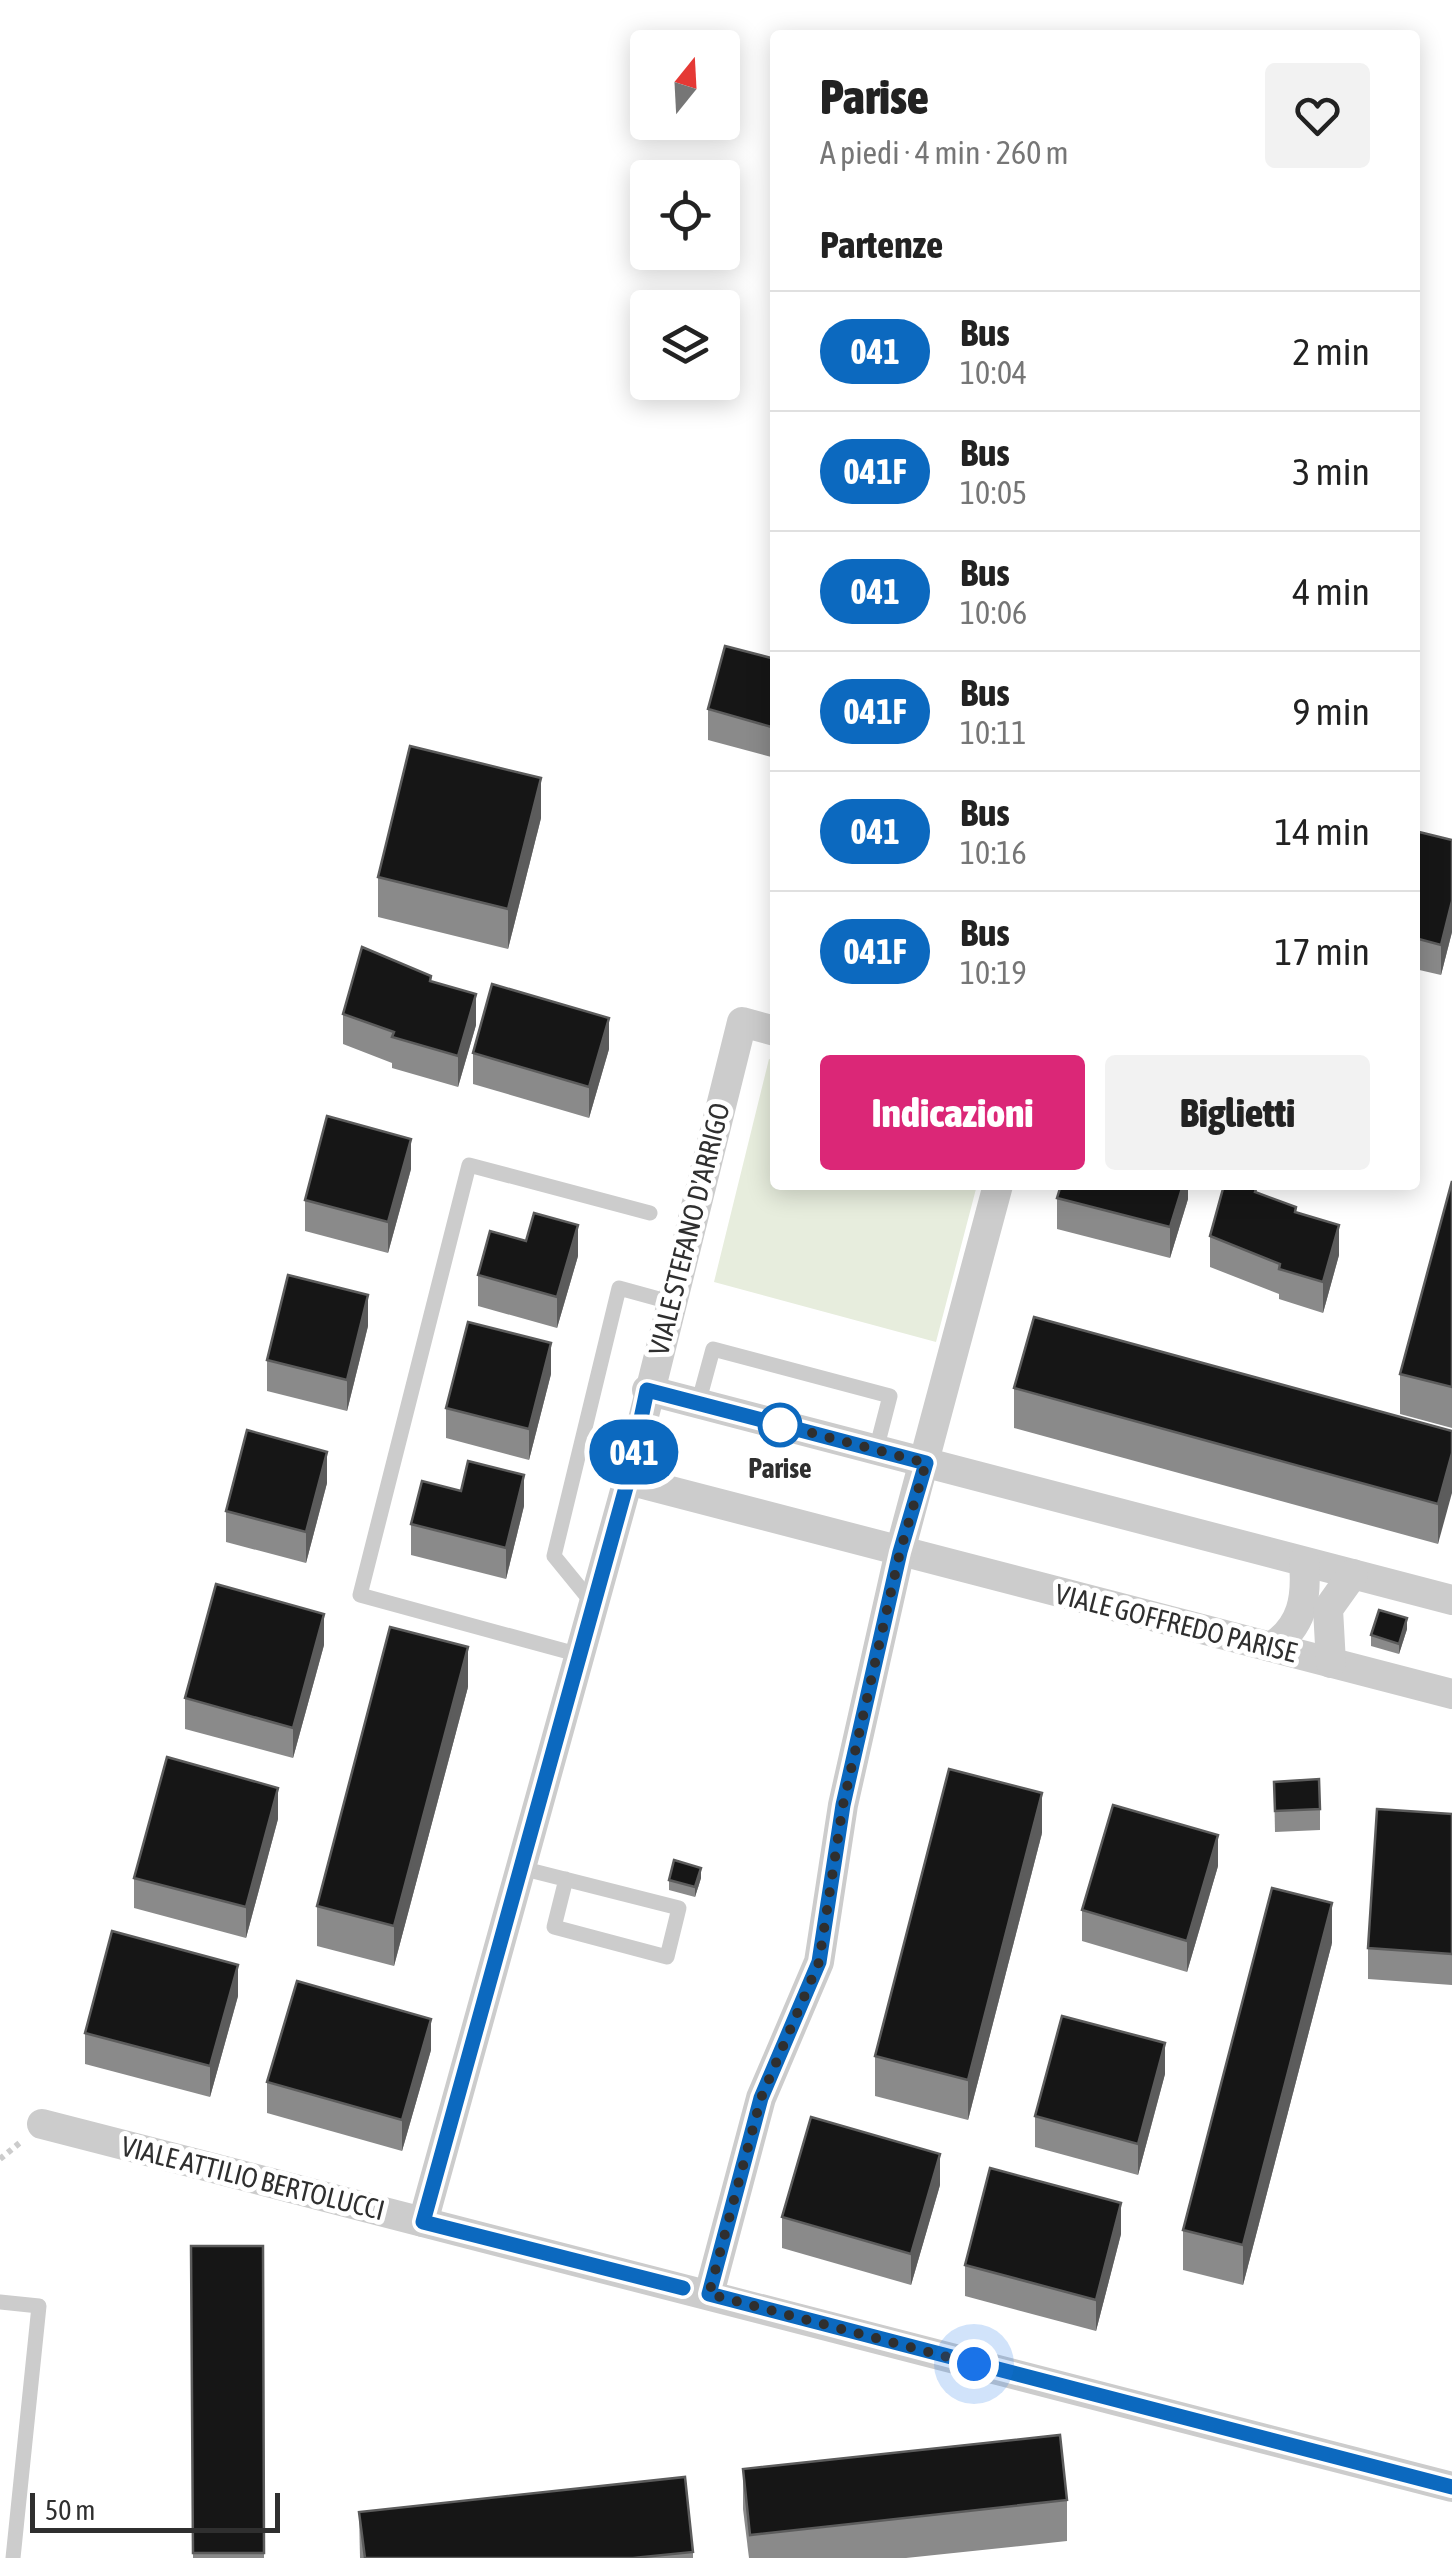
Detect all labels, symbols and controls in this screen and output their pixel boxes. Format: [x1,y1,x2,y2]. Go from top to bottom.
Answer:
north arrow [630,30,740,140]
map controls [630,30,740,400]
button: heart [1265,63,1370,168]
text: Parise [820,69,929,124]
text: A piedi · 4 min · 260 m [820,134,1069,171]
button: locate [630,160,740,270]
text: Partenze [820,223,943,266]
button: layers [630,290,740,400]
text: Bus [960,311,1010,354]
text: 2 min [1292,330,1370,373]
text: 041 [850,331,900,371]
text: 10:04 [960,354,1027,391]
text: Bus [960,431,1010,474]
text: 3 min [1292,450,1370,493]
text: 041F [843,451,907,491]
text: 10:05 [960,474,1027,511]
text: Bus [960,551,1010,594]
text: 4 min [1292,570,1370,613]
text: 041 [850,571,900,611]
text: 10:06 [960,594,1027,631]
text: Bus [960,671,1010,714]
text: 9 min [1292,690,1370,733]
text: 041F [843,691,907,731]
text: 10:11 [960,714,1027,751]
text: Bus [960,791,1010,834]
text: 14 min [1275,810,1370,853]
text: 041 [850,811,900,851]
text: 10:16 [960,834,1027,871]
text: Bus [960,911,1010,954]
text: 17 min [1275,930,1370,973]
text: 041F [843,931,907,971]
text: 10:19 [960,954,1027,991]
button: Indicazioni [820,1055,1085,1170]
button: Biglietti [1105,1055,1370,1170]
street label: VIALE STEFANO D'ARRIGO [642,1100,736,1358]
marker: Parise [759,1404,801,1446]
line badge: 041 [576,1420,692,1484]
text: 041 [609,1432,659,1472]
place label: Parise [748,1452,812,1484]
street label: VIALE GOFFREDO PARISE [1052,1577,1300,1669]
street label: VIALE ATTILIO BERTOLUCCI [118,2130,388,2226]
your location [949,2339,999,2389]
scale bar [30,2488,280,2532]
text: 50 m [45,2494,95,2526]

